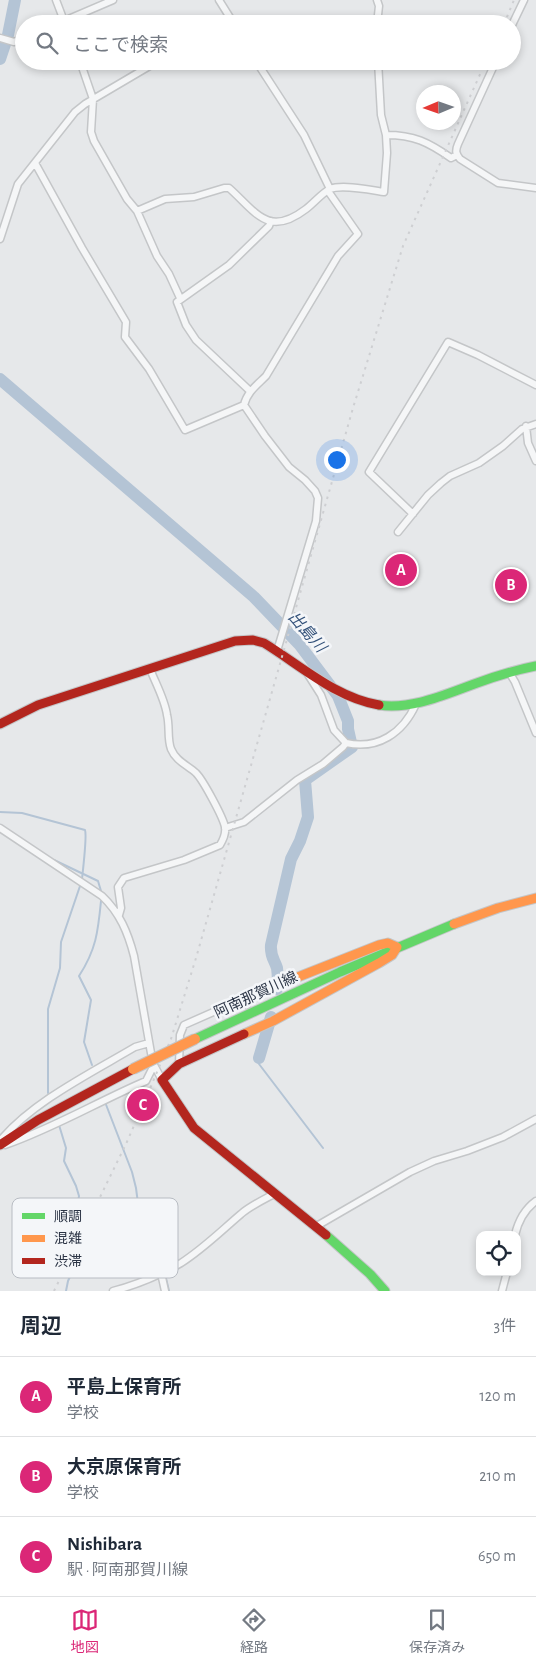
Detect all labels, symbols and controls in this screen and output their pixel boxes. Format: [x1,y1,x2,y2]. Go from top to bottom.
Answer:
search box [15,15,521,70]
icon: search [33,29,61,57]
text: ここで検索 [73,36,168,55]
north arrow [416,85,461,130]
your location [324,447,350,473]
pin: A [385,551,417,589]
pin: B [495,566,527,604]
water label: 出島川 [285,608,331,657]
street label: 阿南那賀川線 [212,968,300,1021]
pin: C [127,1086,159,1124]
legend [12,1198,178,1278]
text: 順調 [54,1210,82,1224]
text: 混雑 [54,1230,82,1246]
map controls [476,1231,521,1276]
button: locate [476,1231,521,1276]
text: 渋滞 [54,1254,82,1269]
text: 周辺 [20,1316,62,1337]
text: 3件 [493,1318,516,1334]
text: 平島上保育所 [67,1378,181,1397]
text: A [31,1388,41,1404]
text: 120 m [479,1388,516,1404]
text: 学校 [67,1405,99,1421]
text: 大京原保育所 [67,1458,181,1477]
text: B [31,1468,41,1484]
text: 210 m [479,1468,516,1484]
text: 学校 [67,1485,99,1501]
text: Nishibara [67,1535,142,1554]
text: C [32,1548,40,1564]
text: 650 m [478,1548,516,1564]
text: 駅 · 阿南那賀川線 [67,1562,188,1578]
tab: 地図 [71,1606,99,1657]
tab: 経路 [240,1606,268,1657]
tab: 保存済み [409,1606,465,1657]

